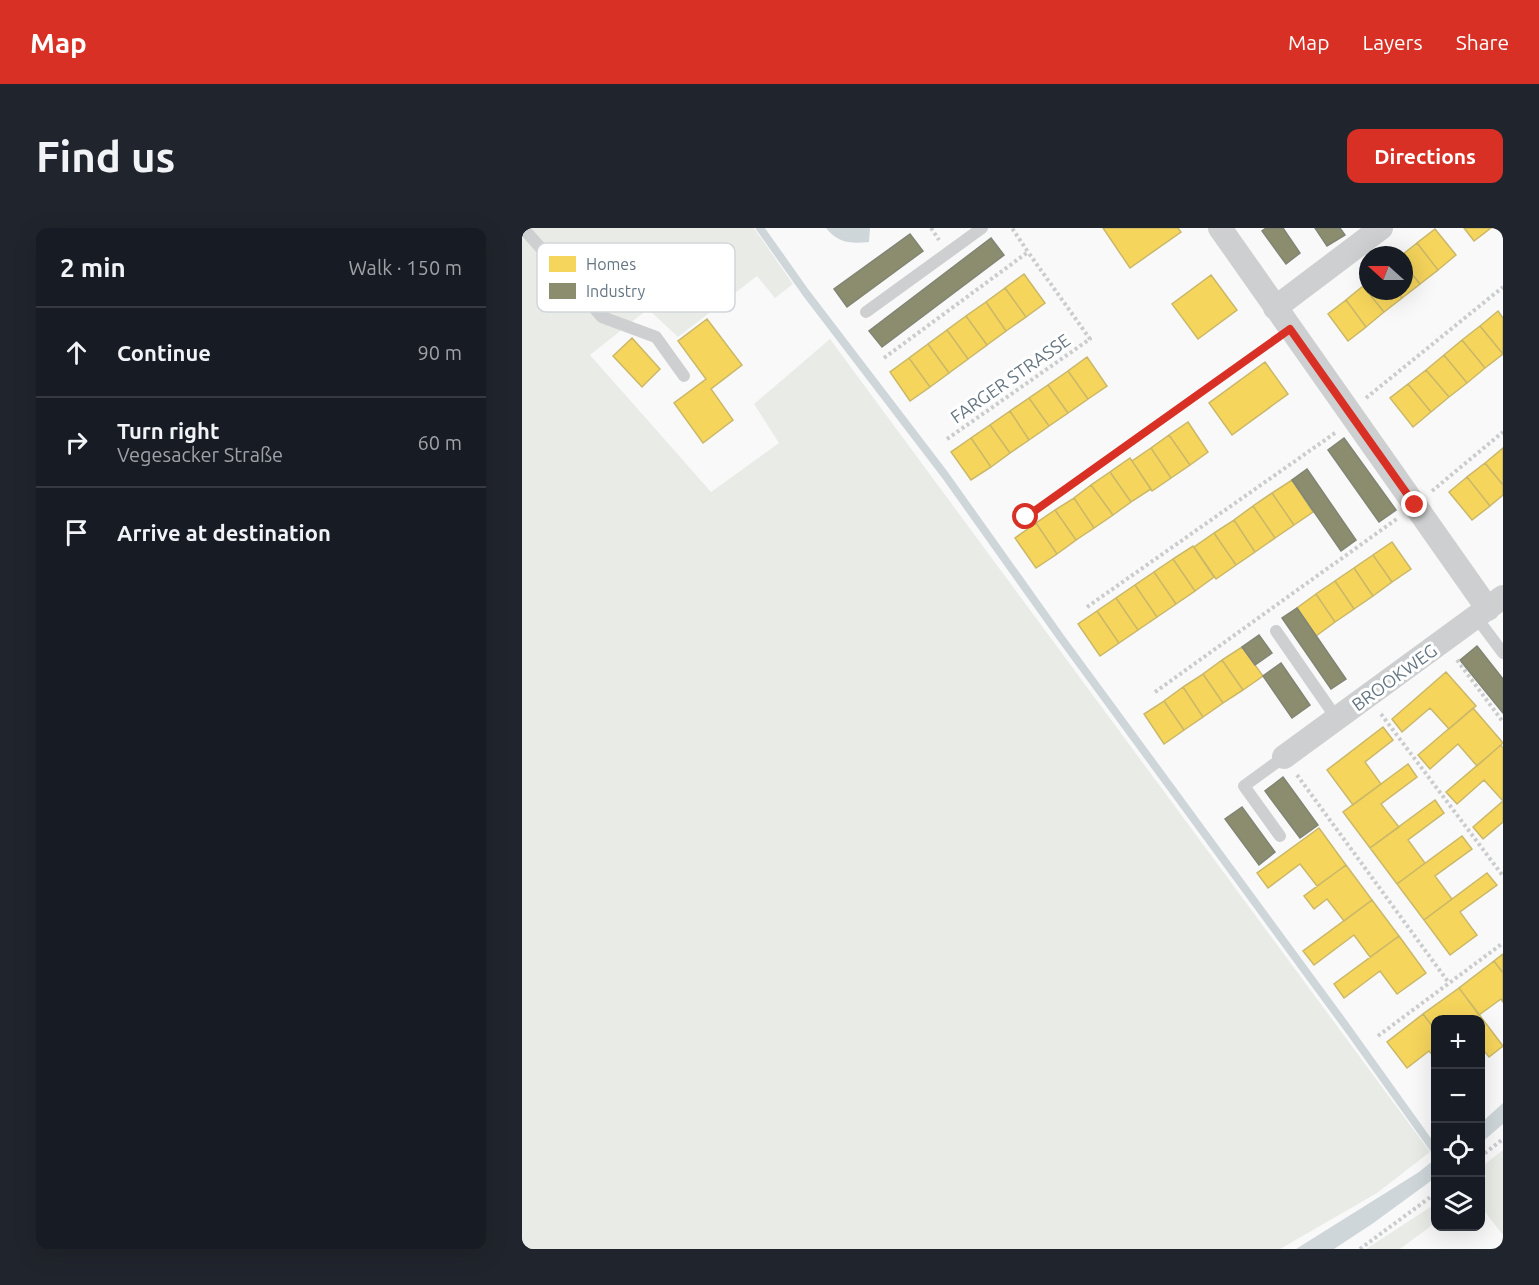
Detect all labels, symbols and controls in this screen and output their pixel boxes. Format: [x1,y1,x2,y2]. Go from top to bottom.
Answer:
text: Map [30,27,87,58]
text: Map [1288,30,1329,54]
text: Layers [1362,30,1423,54]
text: Share [1456,30,1509,54]
button: Directions [1347,129,1503,183]
text: Find us [36,133,175,180]
legend [537,243,735,312]
north arrow [1359,246,1413,300]
text: 2 min [60,253,126,282]
text: Homes [586,255,636,273]
text: Walk · 150 m [349,256,462,279]
text: Industry [586,282,645,300]
street label: FARGER STRASSE [946,329,1074,427]
icon: ahead [60,336,93,369]
text: Continue [117,340,211,365]
text: 90 m [418,341,462,364]
text: Turn right [117,418,219,443]
icon: right [60,426,93,459]
text: 60 m [418,431,462,454]
text: Vegesacker Straße [117,443,283,466]
route end [1401,491,1427,517]
route start [1012,503,1038,529]
icon: arrive [60,516,93,549]
text: Arrive at destination [117,520,331,545]
street label: BROOKWEG [1348,639,1440,715]
map controls [1431,1015,1485,1231]
button: + [1431,1015,1485,1069]
button: − [1431,1069,1485,1123]
button: locate [1431,1123,1485,1177]
button: layers [1431,1177,1485,1231]

